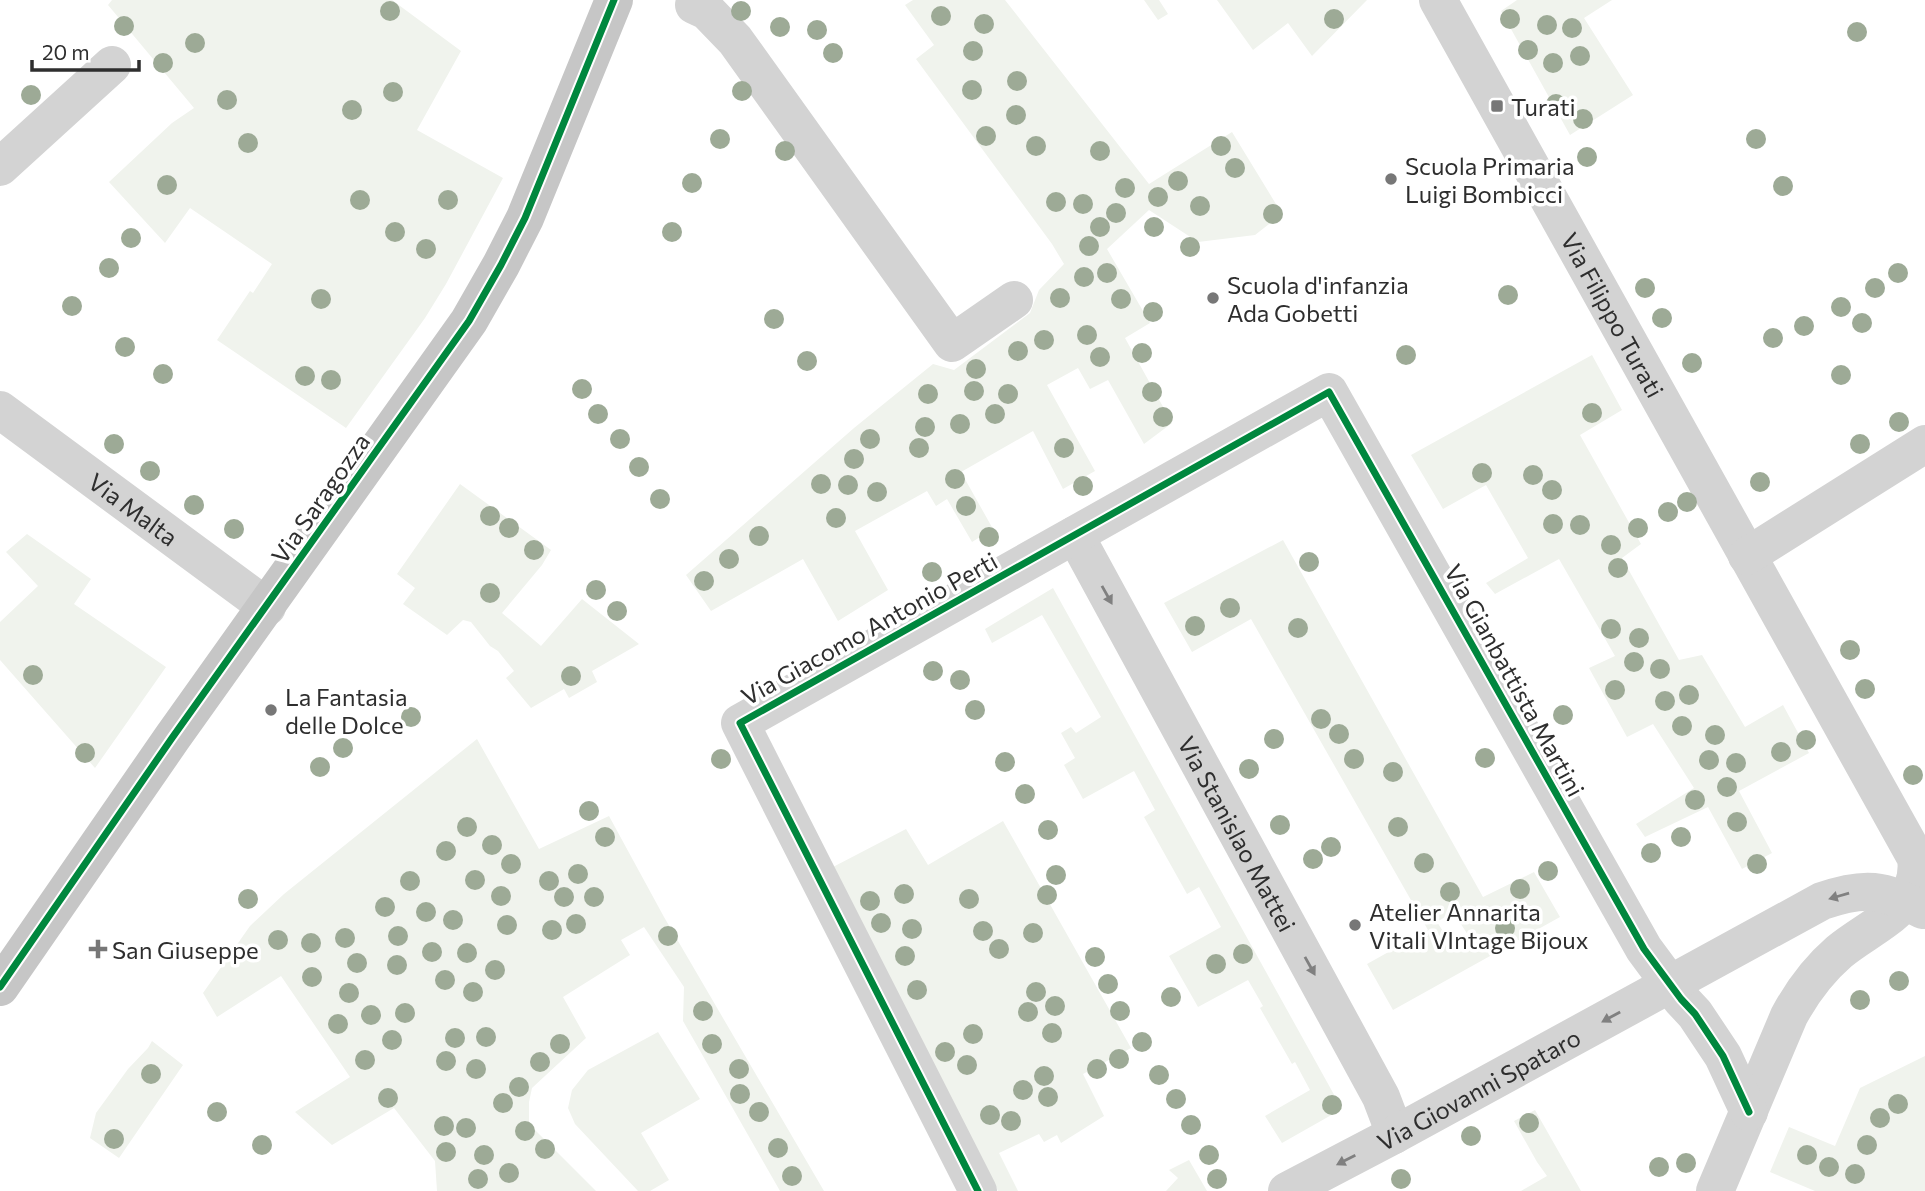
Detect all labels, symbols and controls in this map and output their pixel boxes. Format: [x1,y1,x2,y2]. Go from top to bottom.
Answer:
scale bar [32,28,138,72]
text: 20 m [42,39,90,64]
place label: Turati [1511,92,1576,121]
marker: Turati [1489,98,1505,114]
place label: Scuola Primaria Luigi Bombicci [1405,151,1575,208]
marker: Scuola Primaria Luigi Bombicci [1383,171,1399,187]
street label: Via Filippo Turati [1556,227,1671,402]
place label: Scuola d'infanzia Ada Gobetti [1227,270,1409,327]
marker: Scuola d'infanzia Ada Gobetti [1205,290,1221,306]
street label: Via Saragozza [265,428,375,568]
street label: Via Malta [83,466,184,551]
street label: Via Giacomo Antonio Perti [736,545,1002,711]
street label: Via Gianbattista Martini [1439,559,1591,801]
one-way arrow [1101,585,1113,605]
place label: La Fantasia delle Dolce [285,682,408,739]
marker: La Fantasia delle Dolce [263,702,279,718]
street label: Via Stanislao Mattei [1173,731,1303,936]
one-way arrow [1828,891,1850,902]
place label: Atelier Annarita Vitali VIntage Bijoux [1369,897,1589,954]
marker: Atelier Annarita Vitali VIntage Bijoux [1347,917,1363,933]
place label: San Giuseppe [112,935,259,964]
marker: San Giuseppe [90,941,106,957]
one-way arrow [1304,957,1316,976]
one-way arrow [1601,1011,1620,1023]
street label: Via Giovanni Spataro [1372,1022,1585,1156]
one-way arrow [1336,1155,1356,1166]

